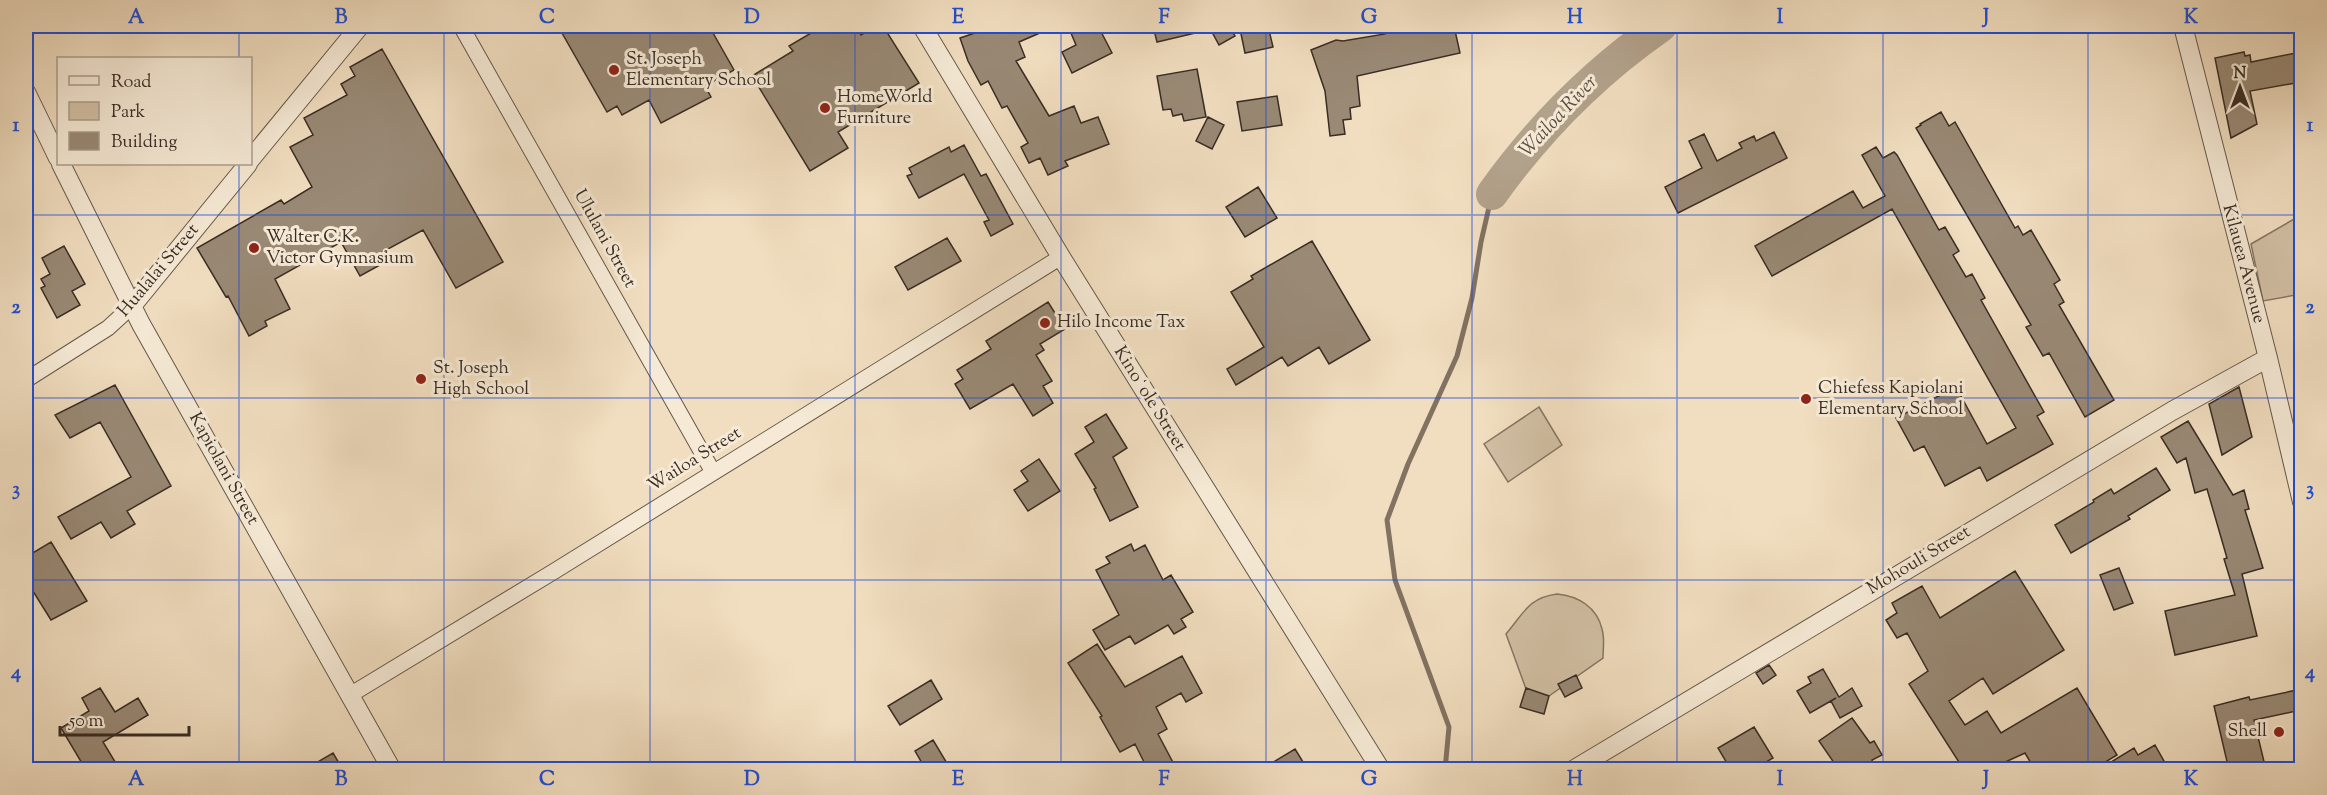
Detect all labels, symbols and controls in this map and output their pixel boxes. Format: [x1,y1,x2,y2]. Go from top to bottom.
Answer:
text: A [128,4,145,33]
text: B [335,4,348,33]
text: C [539,4,555,33]
text: D [744,4,760,33]
text: E [952,4,965,33]
text: F [1158,4,1170,33]
text: G [1361,4,1378,33]
text: H [1567,4,1583,33]
text: I [1777,4,1784,33]
text: J [1981,4,1989,33]
text: K [2184,4,2199,33]
place label: St. Joseph Elementary School [626,47,771,94]
legend [57,57,252,165]
north arrow [2210,57,2270,117]
marker: St. Joseph Elementary School [607,63,621,77]
text: N [2234,63,2247,86]
water label: Wailoa River [1513,69,1605,165]
text: Road [111,70,151,96]
place label: HomeWorld Furniture [837,85,932,132]
text: Park [111,100,146,126]
marker: HomeWorld Furniture [818,101,832,115]
text: 1 [13,112,20,141]
text: 1 [2307,112,2314,141]
text: Building [111,130,177,156]
street label: Ululani Street [566,185,642,293]
street label: Kilauea Avenue [2215,202,2271,326]
street label: Hualalai Street [112,219,206,323]
place label: Walter C.K. Victor Gymnasium [266,225,414,272]
marker: Walter C.K. Victor Gymnasium [247,241,261,255]
text: 2 [11,294,21,323]
text: 2 [2305,294,2315,323]
place label: Hilo Income Tax [1057,310,1186,336]
marker: Hilo Income Tax [1038,316,1052,330]
street label: Kinoʻole Street [1106,341,1192,457]
place label: St. Joseph High School [433,356,529,403]
marker: St. Joseph High School [414,372,428,386]
place label: Chiefess Kapiolani Elementary School [1818,376,1964,423]
marker: Chiefess Kapiolani Elementary School [1799,392,1813,406]
street label: Kapiolani Street [181,408,265,530]
street label: Wailoa Street [643,421,747,499]
text: 3 [12,476,20,505]
text: 3 [2306,476,2314,505]
street label: Mohouli Street [1862,520,1976,602]
text: 4 [10,659,21,688]
text: 4 [2304,659,2315,688]
scale bar [60,699,189,737]
text: 50 m [68,709,104,735]
place label: Shell [2228,719,2267,745]
marker: Shell [2272,725,2286,739]
text: A [128,766,145,795]
text: B [335,766,348,795]
text: C [539,766,555,795]
text: D [744,766,760,795]
text: E [952,766,965,795]
text: F [1158,766,1170,795]
text: G [1361,766,1378,795]
text: H [1567,766,1583,795]
text: I [1777,766,1784,795]
text: J [1981,766,1989,795]
text: K [2184,766,2199,795]

